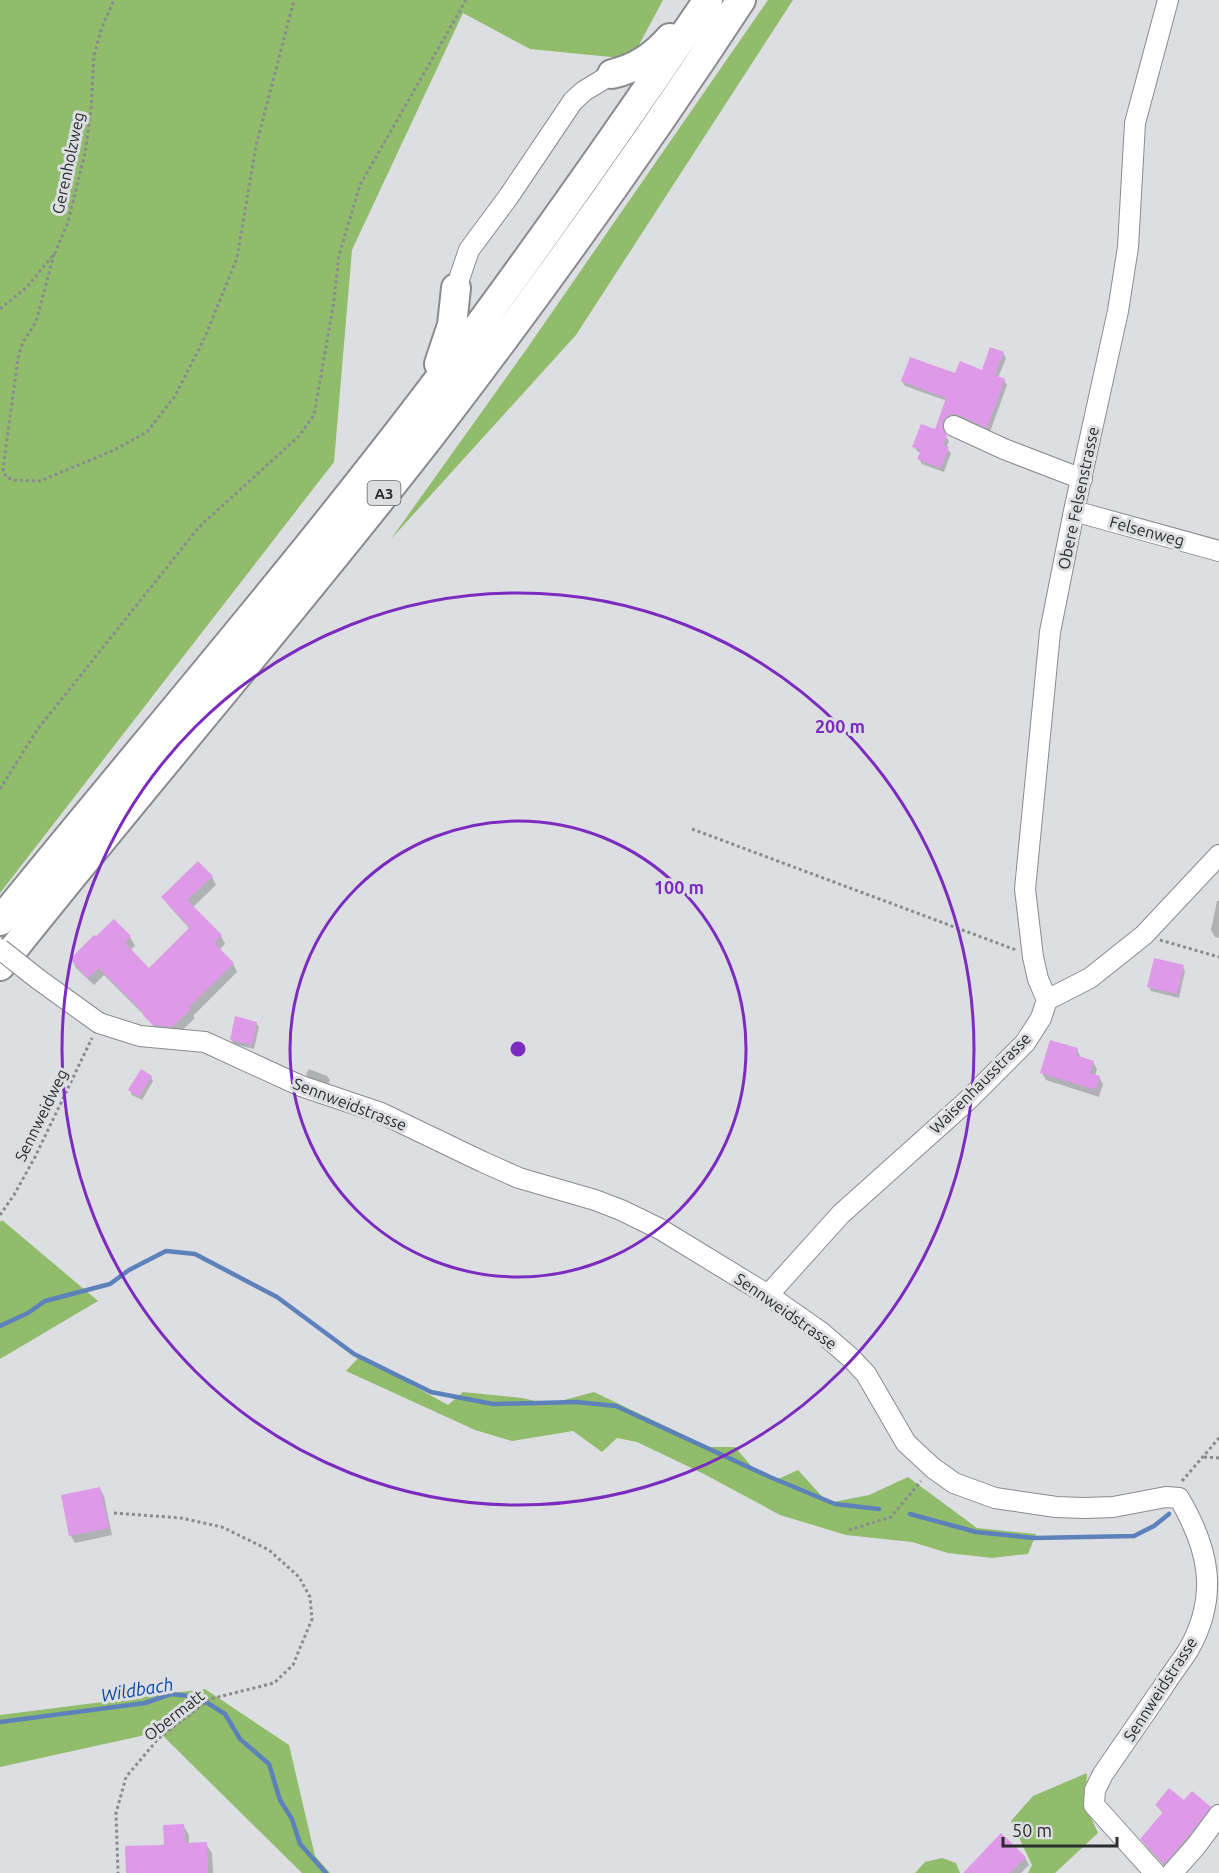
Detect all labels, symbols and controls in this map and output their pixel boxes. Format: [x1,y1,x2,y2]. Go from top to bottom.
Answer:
street label: Gerenholzweg [48,110,88,216]
street label: Obere Felsenstrasse [1054,425,1102,571]
road number: A3 [368,481,400,505]
street label: Felsenweg [1108,512,1186,550]
text: 200 m [815,716,865,736]
text: 100 m [654,877,704,897]
street label: Waisenhausstrasse [926,1029,1034,1137]
centre of rings [508,1039,528,1059]
street label: Sennweidweg [11,1066,71,1164]
street label: Sennweidstrasse [291,1074,409,1134]
street label: Sennweidstrasse [732,1269,840,1353]
street label: Sennweidstrasse [1120,1634,1200,1744]
water label: Wildbach [99,1673,175,1705]
street label: Obermatt [140,1686,208,1744]
scale bar [1003,1810,1117,1848]
text: 50 m [1012,1820,1052,1840]

